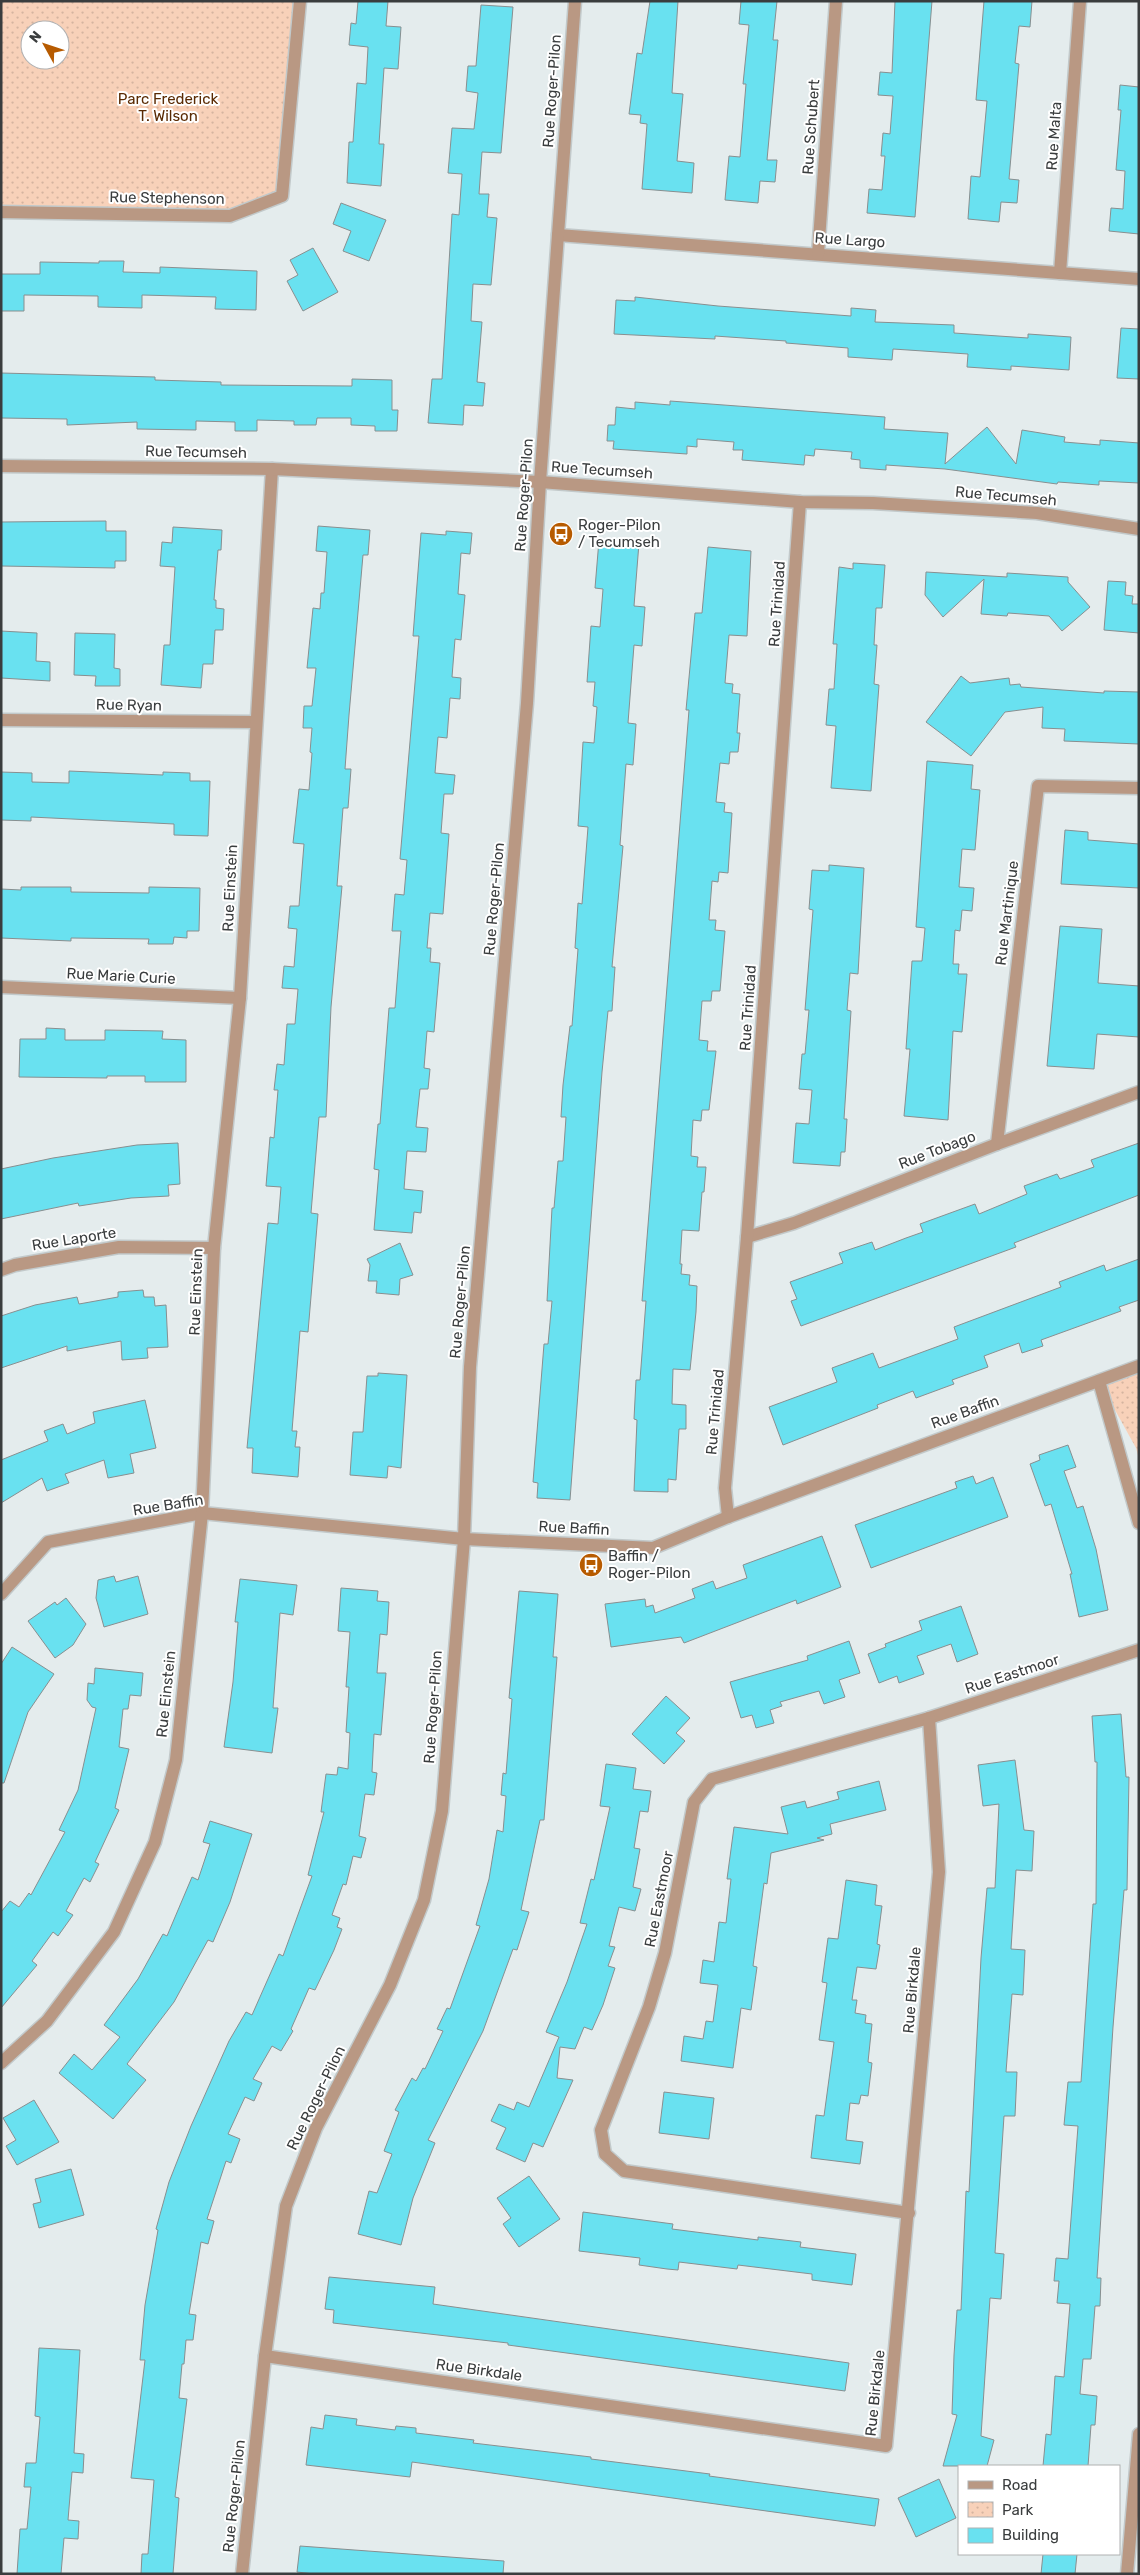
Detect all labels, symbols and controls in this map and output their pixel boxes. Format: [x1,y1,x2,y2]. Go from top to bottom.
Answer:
north arrow [20,20,70,70]
text: N [26,28,45,46]
street label: Rue Roger-Pilon [539,34,565,148]
street label: Rue Schubert [799,79,823,175]
park label: Parc Frederick T. Wilson [118,90,218,125]
street label: Rue Malta [1043,101,1065,171]
street label: Rue Stephenson [109,188,225,208]
street label: Rue Largo [814,229,886,251]
street label: Rue Roger-Pilon [511,438,537,552]
street label: Rue Tecumseh [145,442,247,462]
street label: Rue Tecumseh [550,457,654,483]
street label: Rue Tecumseh [954,483,1058,509]
place label: Roger-Pilon / Tecumseh [578,516,661,551]
bus stop icon: Roger-Pilon / Tecumseh [548,521,574,547]
street label: Rue Trinidad [765,560,789,648]
street label: Rue Ryan [96,695,162,715]
street label: Rue Roger-Pilon [480,842,508,956]
street label: Rue Einstein [219,844,241,932]
street label: Rue Martinique [992,860,1022,966]
street label: Rue Marie Curie [66,964,176,988]
street label: Rue Trinidad [736,964,760,1052]
street label: Rue Tobago [896,1127,978,1173]
street label: Rue Laporte [31,1223,117,1255]
street label: Rue Roger-Pilon [446,1245,474,1359]
street label: Rue Einstein [185,1248,207,1336]
street label: Rue Trinidad [702,1368,728,1456]
street label: Rue Baffin [929,1391,1001,1433]
street label: Rue Baffin [131,1491,205,1519]
street label: Rue Baffin [538,1517,610,1539]
place label: Baffin / Roger-Pilon [608,1547,691,1582]
bus stop icon: Baffin / Roger-Pilon [578,1552,604,1578]
street label: Rue Einstein [152,1650,180,1738]
street label: Rue Roger-Pilon [420,1650,446,1764]
street label: Rue Eastmoor [963,1650,1062,1698]
street label: Rue Eastmoor [641,1849,677,1949]
street label: Rue Birkdale [899,1946,925,2034]
street label: Rue Roger-Pilon [283,2043,349,2153]
street label: Rue Birkdale [862,2349,888,2437]
street label: Rue Birkdale [435,2355,523,2385]
street label: Rue Roger-Pilon [219,2439,249,2553]
legend [958,2465,1120,2555]
text: Road [1002,2476,1038,2494]
text: Park [1002,2501,1033,2519]
text: Building [1002,2526,1059,2544]

